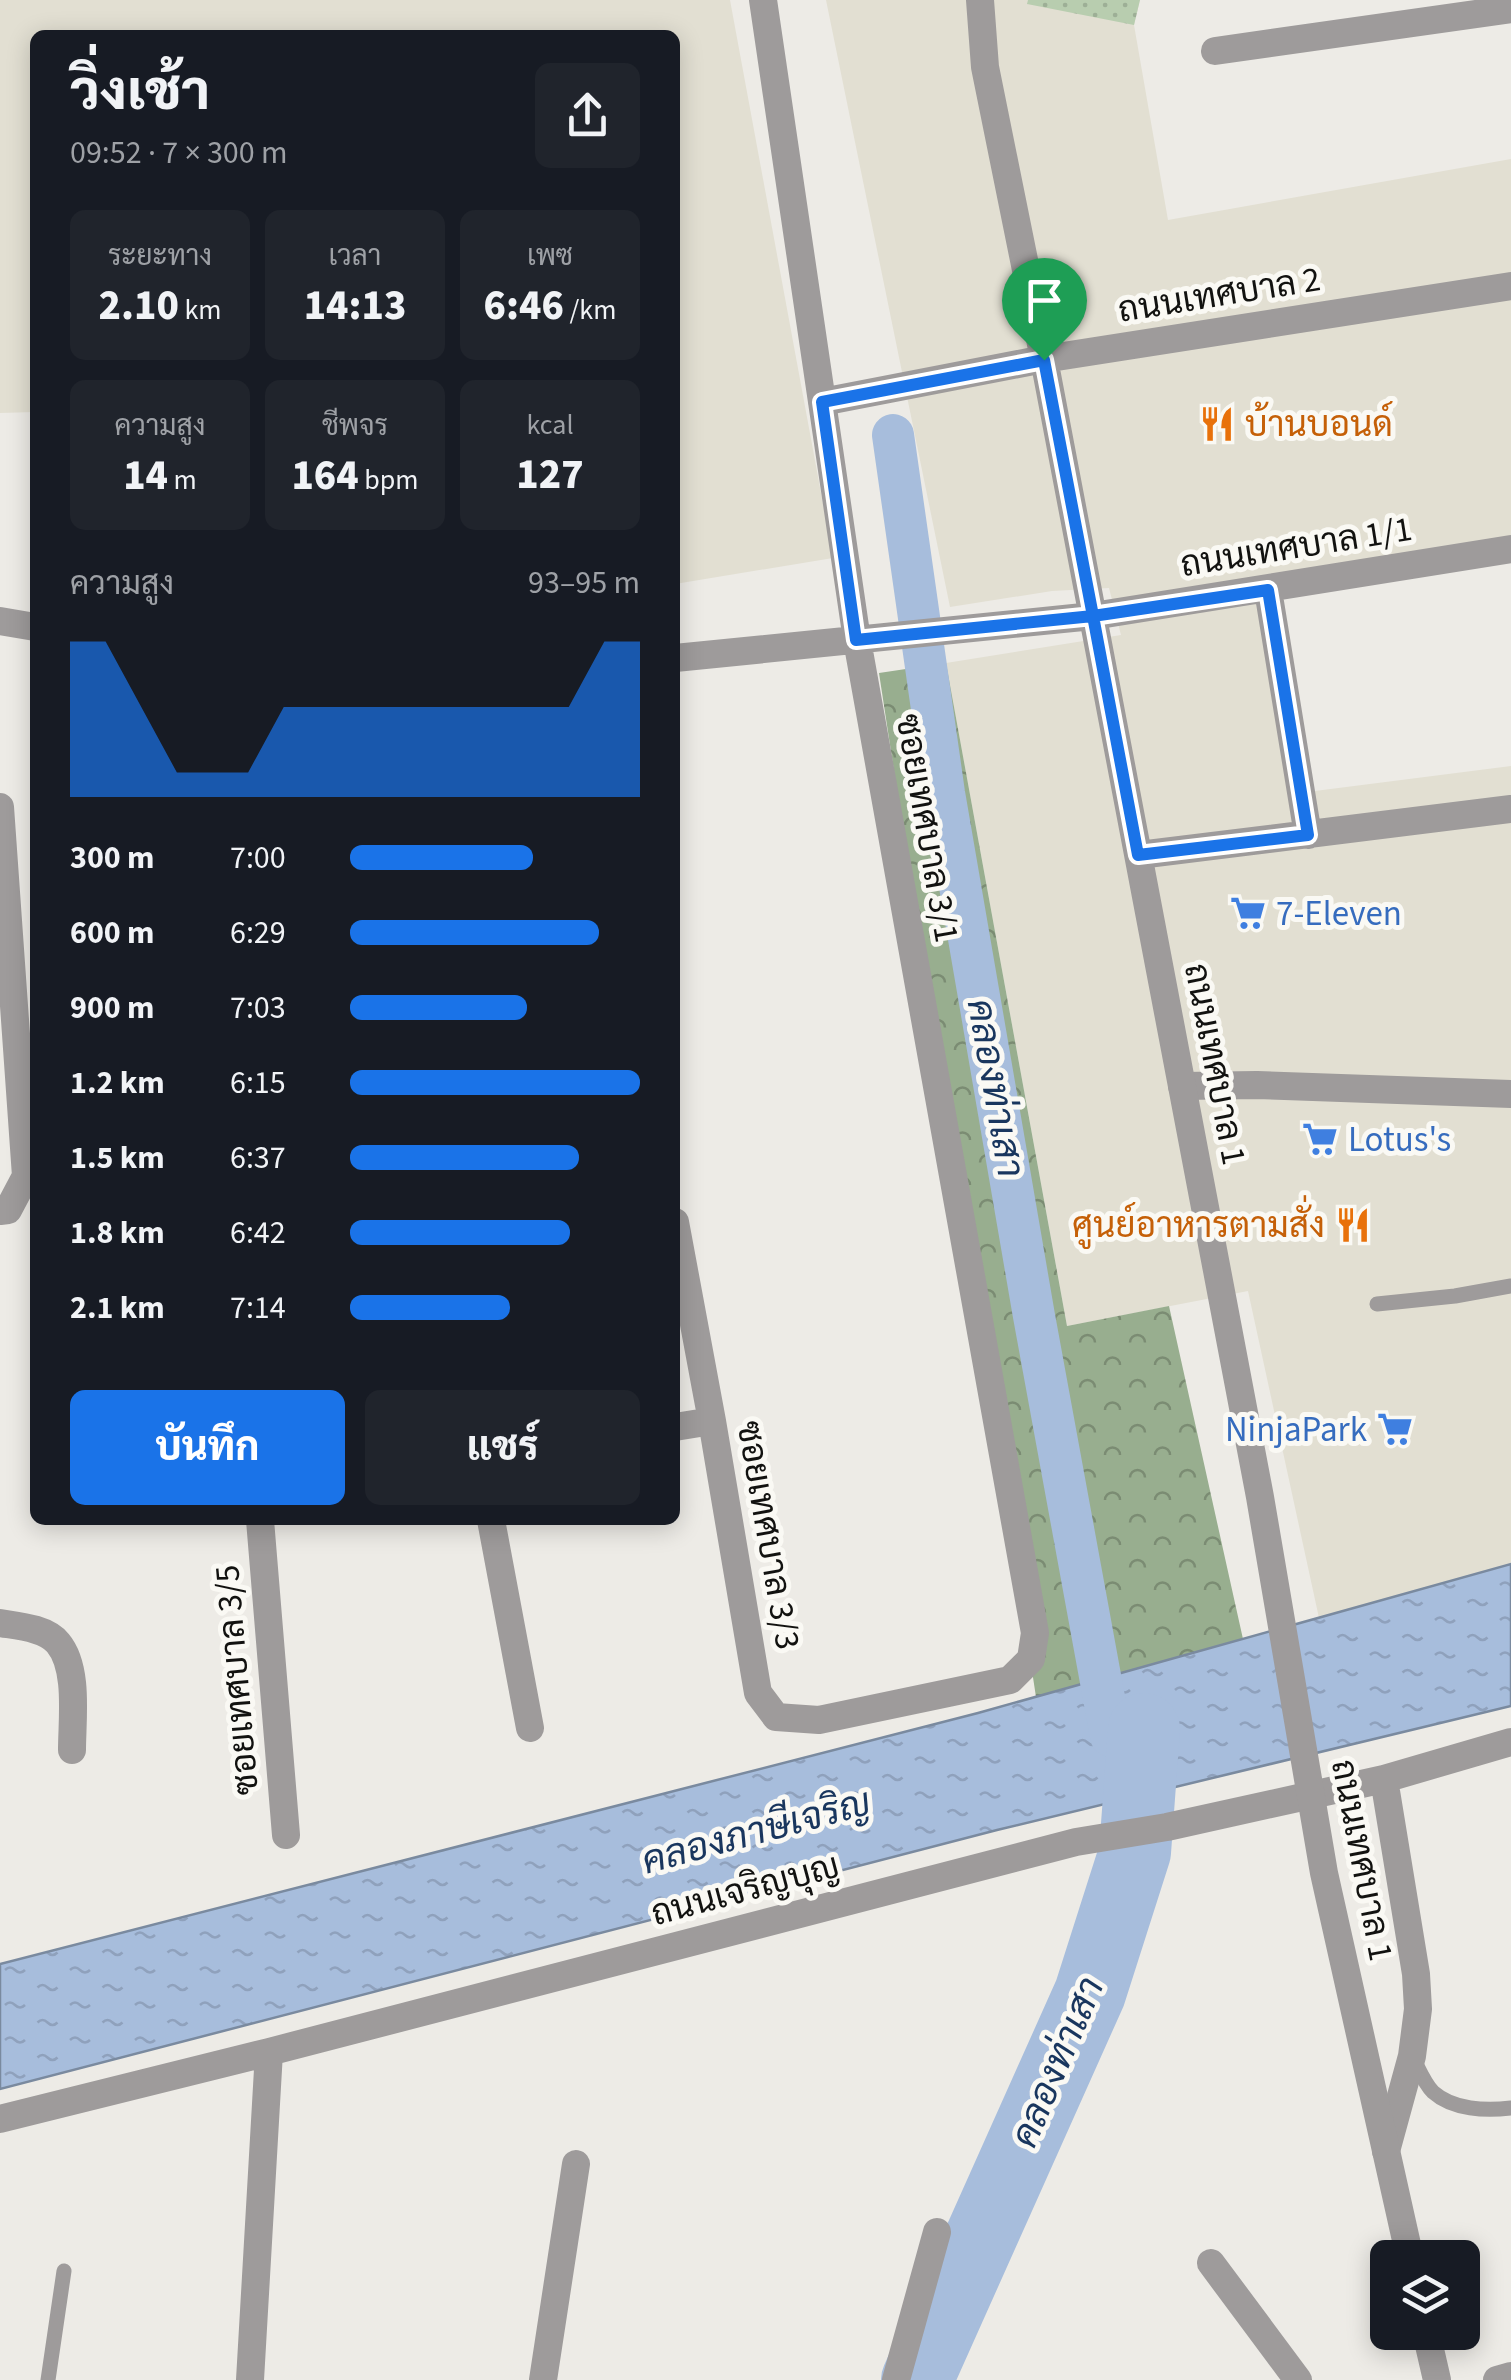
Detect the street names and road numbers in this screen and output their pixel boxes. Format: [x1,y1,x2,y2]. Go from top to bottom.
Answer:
street label: ถนนเทศบาล 2 [1114,254,1324,336]
street label: ถนนเทศบาล 1/1 [1177,504,1415,590]
street label: ซอยเทศบาล 3/1 [882,710,972,946]
street label: ถนนเทศบาล 1 [1171,959,1259,1169]
street label: ซอยเทศบาล 3/3 [723,1417,813,1653]
street label: ซอยเทศบาล 3/5 [202,1563,272,1797]
street label: ถนนเทศบาล 1 [1318,1755,1406,1965]
street label: ถนนเจริญบุญ [646,1841,845,1939]

